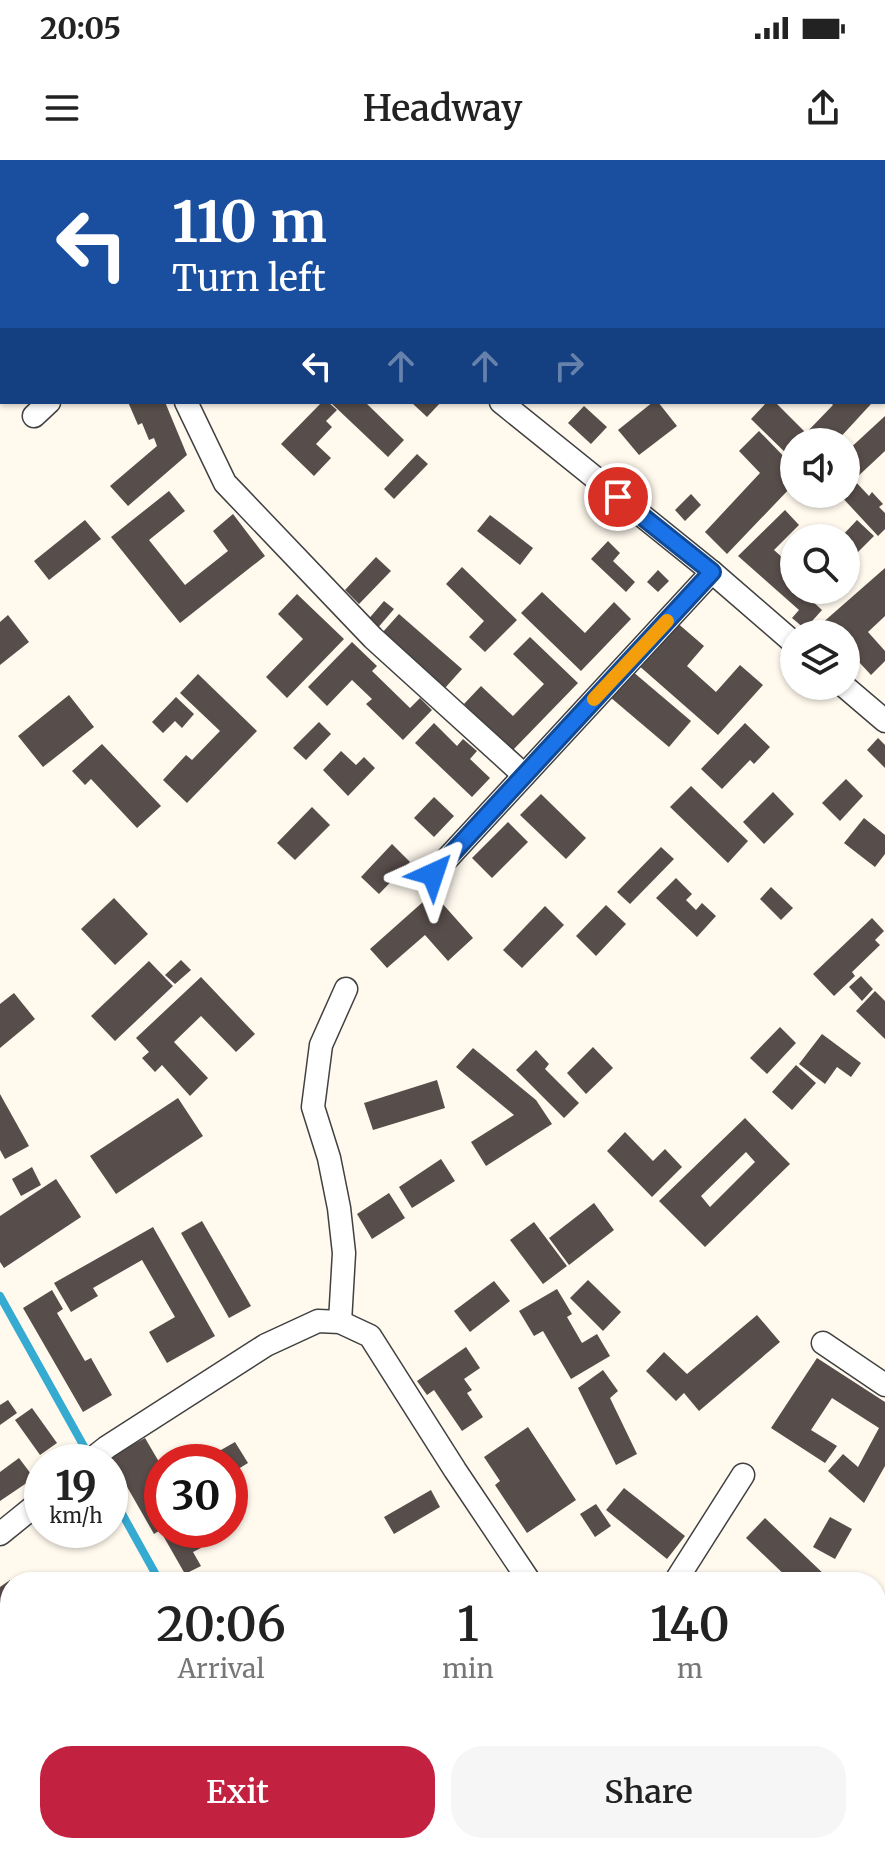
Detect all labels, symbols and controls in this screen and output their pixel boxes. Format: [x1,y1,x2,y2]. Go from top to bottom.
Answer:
text: 20:05 [40,9,121,47]
icon: menu [40,86,84,130]
text: Headway [363,86,522,131]
icon: share [801,86,845,130]
text: 110 m [172,187,327,257]
icon: left [40,192,144,296]
text: Turn left [172,256,326,301]
icon: left [295,344,339,388]
icon: ahead [379,344,423,388]
icon: ahead [463,344,507,388]
icon: right [547,344,591,388]
map controls [780,428,860,700]
button: sound [780,428,860,508]
pin [584,463,652,531]
icon: arrive [596,475,640,519]
button: search [780,524,860,604]
button: layers [780,620,860,700]
position arrow [391,832,475,916]
speed limit sign: 30 [144,1444,248,1548]
text: 19 [55,1461,97,1511]
text: km/h [50,1503,102,1528]
text: 20:06 [156,1594,286,1654]
text: 1 [457,1594,479,1654]
text: 140 [650,1594,730,1654]
text: Arrival [178,1652,265,1685]
text: min [442,1652,494,1685]
text: m [677,1652,703,1685]
button: Exit [40,1746,435,1838]
button: Share [451,1746,846,1838]

